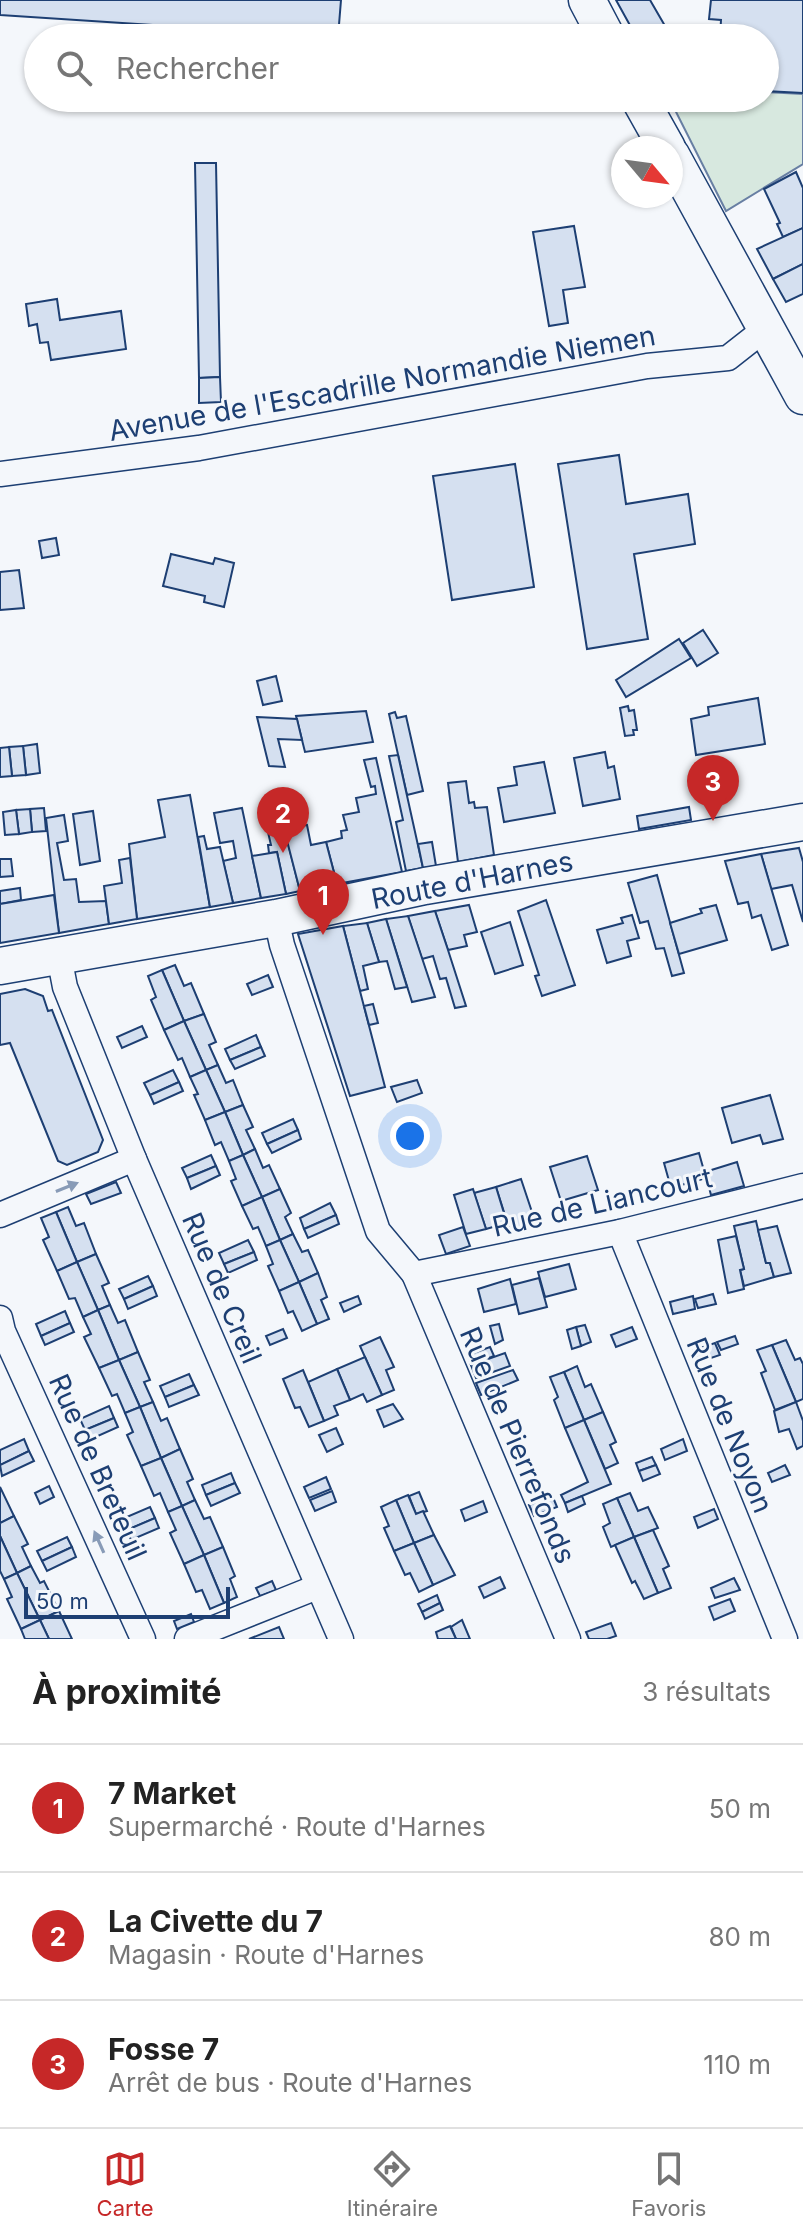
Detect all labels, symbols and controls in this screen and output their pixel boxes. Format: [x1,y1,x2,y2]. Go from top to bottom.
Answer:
search box [24,24,779,112]
icon: search [52,46,96,90]
text: Rechercher [116,50,279,86]
north arrow [611,136,683,208]
street label: Avenue de l'Escadrille Normandie Niemen [106,318,658,448]
pin: 3 [687,755,739,821]
pin: 2 [257,787,309,853]
street label: Route d'Harnes [368,844,576,916]
pin: 1 [297,869,349,935]
your location [390,1116,430,1156]
street label: Rue de Liancourt [489,1160,715,1244]
one-way arrow [55,1180,79,1193]
street label: Rue de Creil [175,1207,269,1369]
street label: Rue de Pierrefonds [453,1322,583,1568]
street label: Rue de Noyon [679,1332,781,1518]
street label: Rue de Breteuil [42,1369,154,1565]
one-way arrow [92,1531,106,1554]
scale bar [24,1583,230,1619]
text: 50 m [36,1588,89,1614]
text: À proximité [32,1671,222,1712]
text: 3 résultats [642,1676,771,1707]
text: 7 Market [108,1775,236,1811]
text: 1 [52,1793,64,1824]
text: 50 m [709,1793,771,1824]
text: Supermarché · Route d'Harnes [108,1811,486,1842]
text: La Civette du 7 [108,1903,323,1939]
text: 2 [50,1921,66,1952]
text: 80 m [708,1921,771,1952]
text: Magasin · Route d'Harnes [108,1939,424,1970]
text: Fosse 7 [108,2031,219,2067]
text: 3 [50,2049,66,2080]
text: 110 m [703,2049,771,2080]
text: Arrêt de bus · Route d'Harnes [108,2067,472,2098]
tab: Carte [97,2147,153,2221]
tab: Itinéraire [347,2147,438,2221]
tab: Favoris [631,2147,706,2221]

